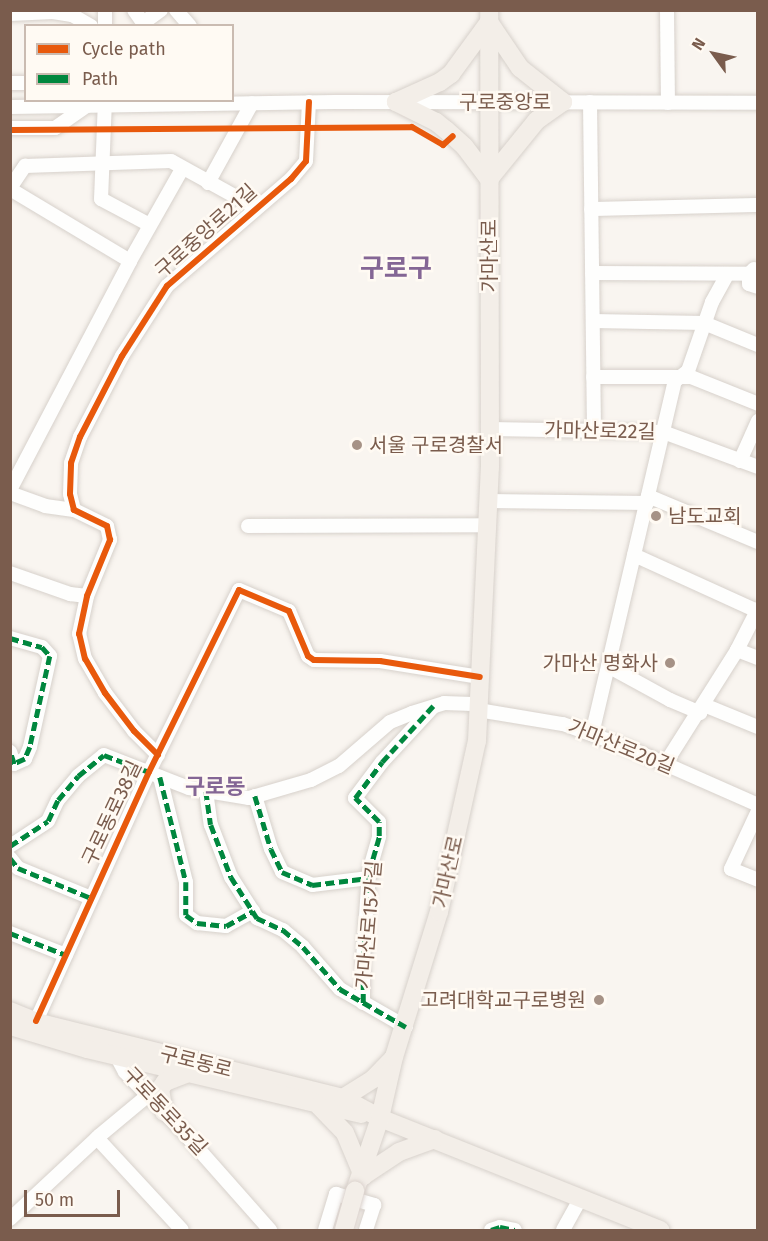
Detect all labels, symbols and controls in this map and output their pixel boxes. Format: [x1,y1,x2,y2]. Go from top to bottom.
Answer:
legend [24,24,234,102]
north arrow [684,24,744,84]
text: N [688,34,709,54]
text: Cycle path [82,38,166,60]
text: Path [82,68,118,90]
street label: 구로중앙로 [459,90,551,114]
street label: 구로중앙로21길 [150,179,262,283]
street label: 가마산로 [477,219,501,293]
district label: 구로구 [360,253,432,285]
street label: 가마산로22길 [544,418,656,444]
place label: 서울 구로경찰서 [369,433,503,457]
marker: 서울 구로경찰서 [350,438,364,452]
place label: 남도교회 [668,504,742,528]
marker: 남도교회 [649,509,663,523]
place label: 가마산 명화사 [542,651,658,675]
marker: 가마산 명화사 [663,656,677,670]
street label: 가마산로20길 [564,715,678,779]
street label: 구로동로38길 [77,757,147,869]
district label: 구로동 [185,774,245,800]
street label: 가마산로 [428,833,468,911]
street label: 가마산로15가길 [351,860,387,990]
place label: 고려대학교구로병원 [420,988,586,1012]
marker: 고려대학교구로병원 [590,991,608,1009]
street label: 구로동로 [157,1041,235,1083]
street label: 구로동로35길 [118,1062,212,1160]
scale bar [27,1178,123,1216]
text: 50 m [35,1189,74,1211]

